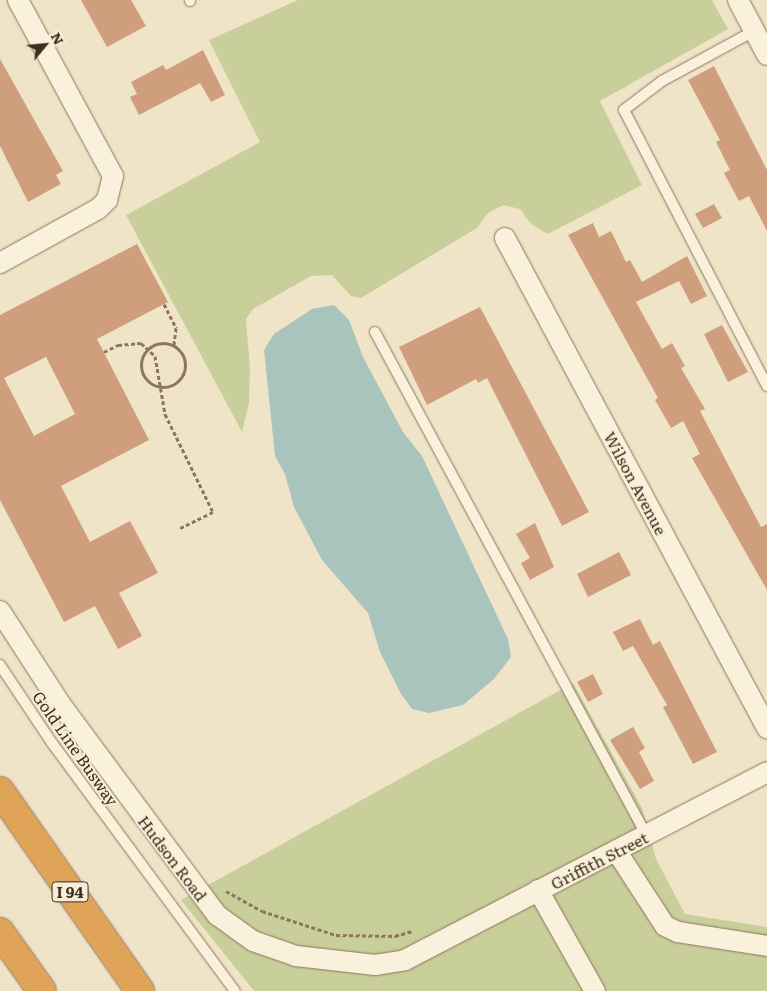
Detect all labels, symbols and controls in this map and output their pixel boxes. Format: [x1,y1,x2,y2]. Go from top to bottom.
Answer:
north arrow [20,20,70,70]
text: N [47,28,70,48]
street label: Wilson Avenue [601,428,671,538]
street label: Gold Line Busway [29,687,123,809]
street label: Hudson Road [135,811,211,905]
street label: Griffith Street [547,827,651,893]
road number: I 94 [51,880,89,904]

